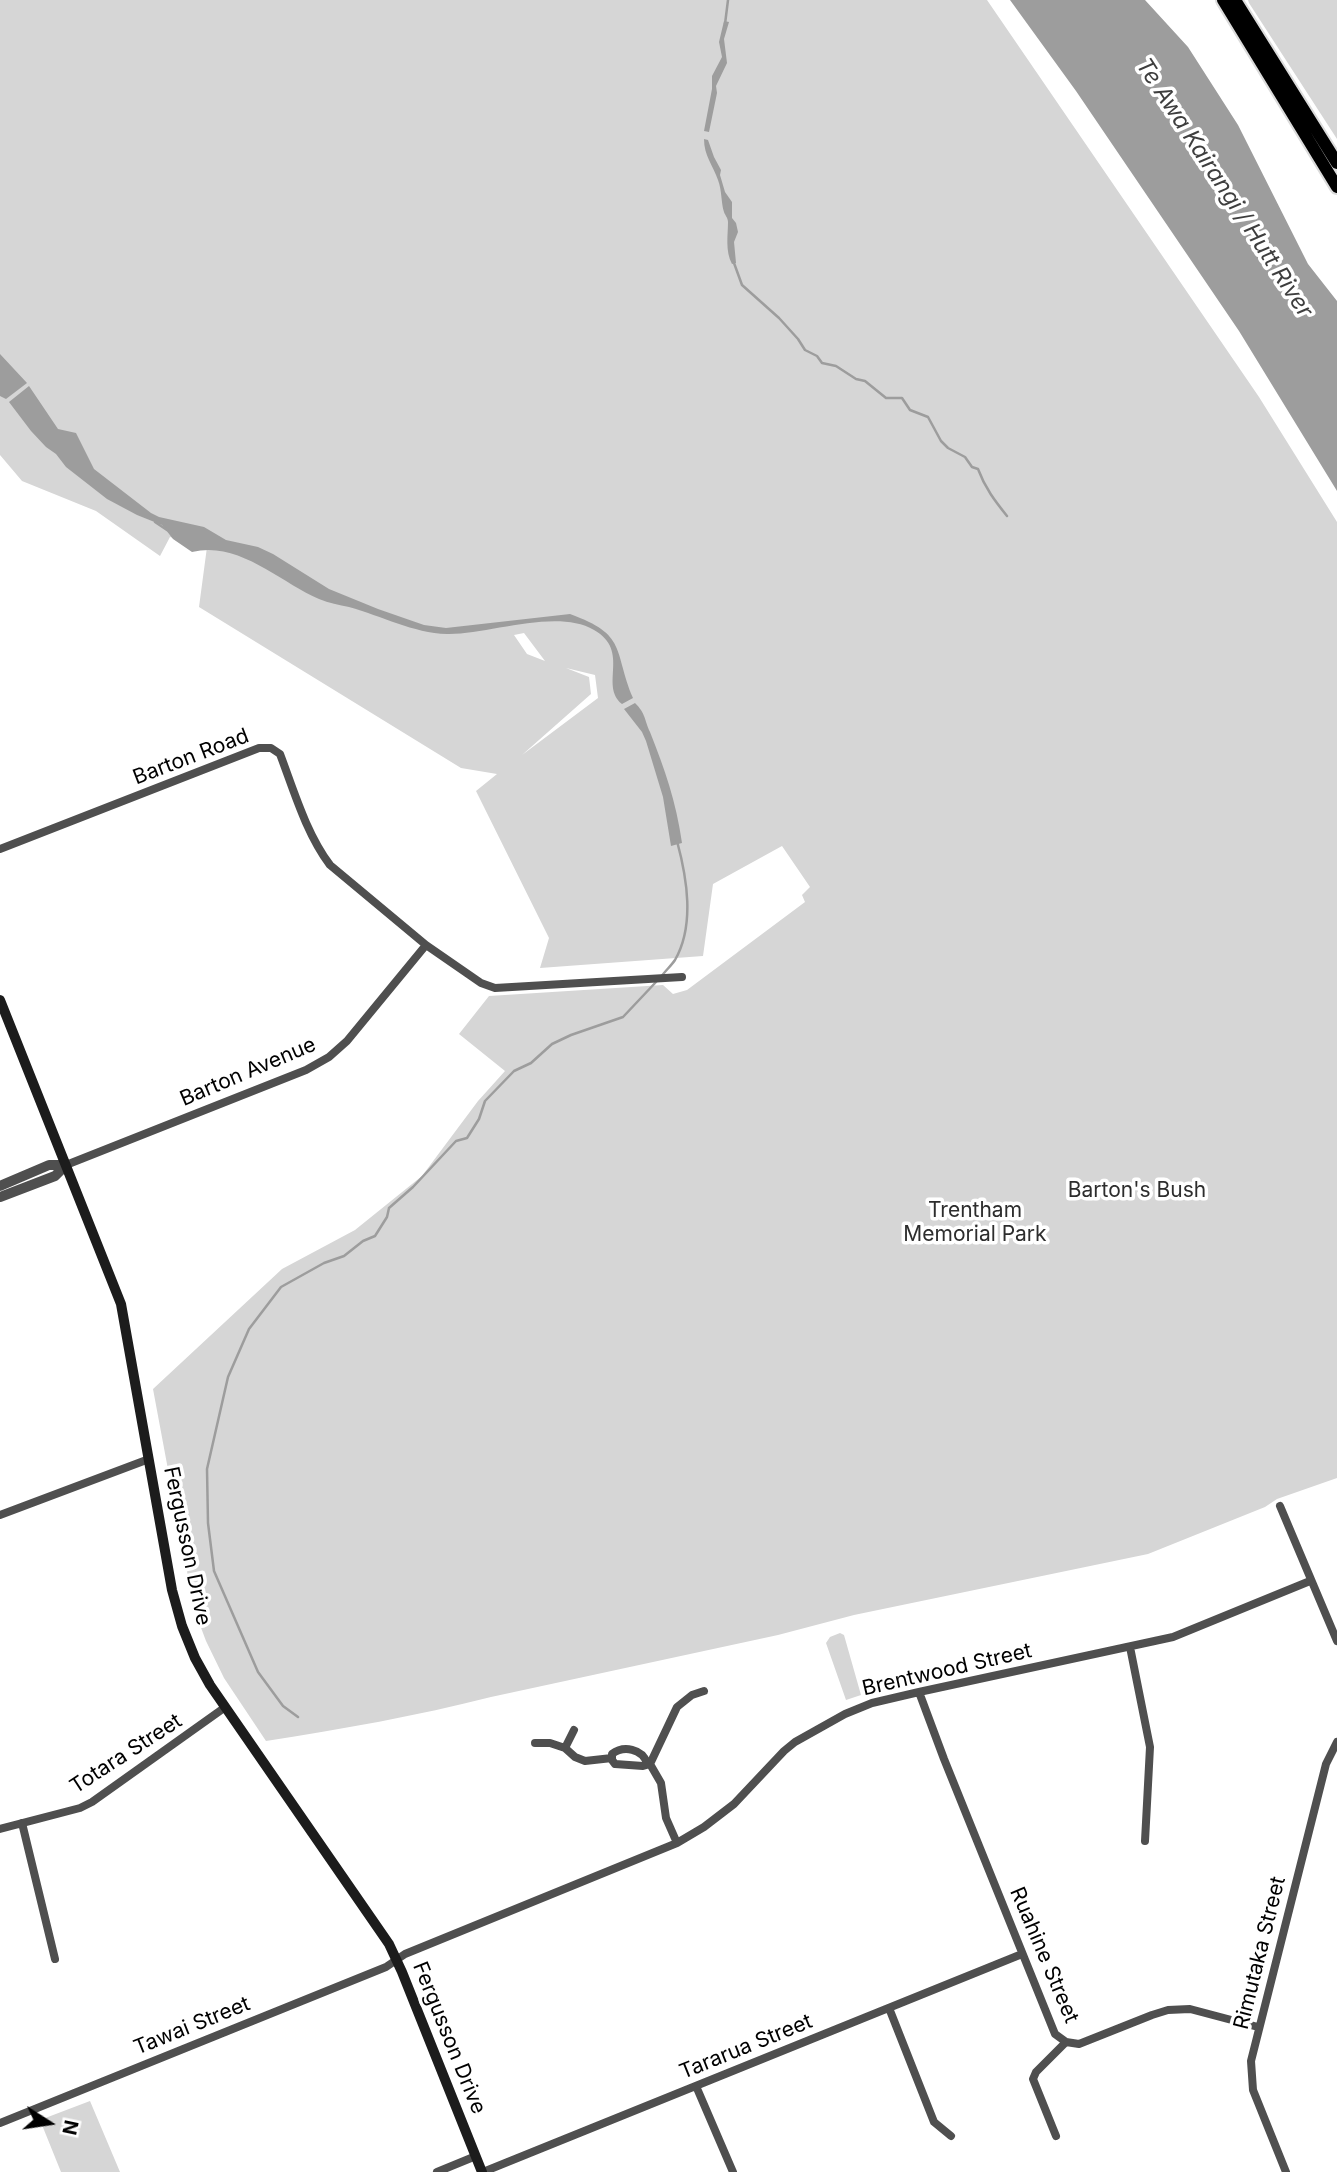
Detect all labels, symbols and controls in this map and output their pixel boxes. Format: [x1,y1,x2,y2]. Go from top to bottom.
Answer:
water label: Te Awa Kairangi / Hutt River [1130,53,1318,323]
street label: Barton Road [130,723,252,791]
street label: Barton Avenue [176,1032,320,1112]
park label: Barton's Bush [1068,1178,1206,1204]
park label: Trentham Memorial Park [903,1198,1047,1248]
street label: Fergusson Drive [158,1464,216,1628]
street label: Brentwood Street [860,1638,1034,1702]
street label: Totara Street [65,1709,187,1799]
street label: Rimutaka Street [1229,1874,1291,2032]
street label: Ruahine Street [1004,1883,1084,2027]
street label: Fergusson Drive [407,1958,491,2118]
street label: Tawai Street [130,1991,254,2061]
street label: Tararua Street [676,2009,816,2085]
north arrow [14,2088,84,2158]
text: N [57,2118,83,2137]

